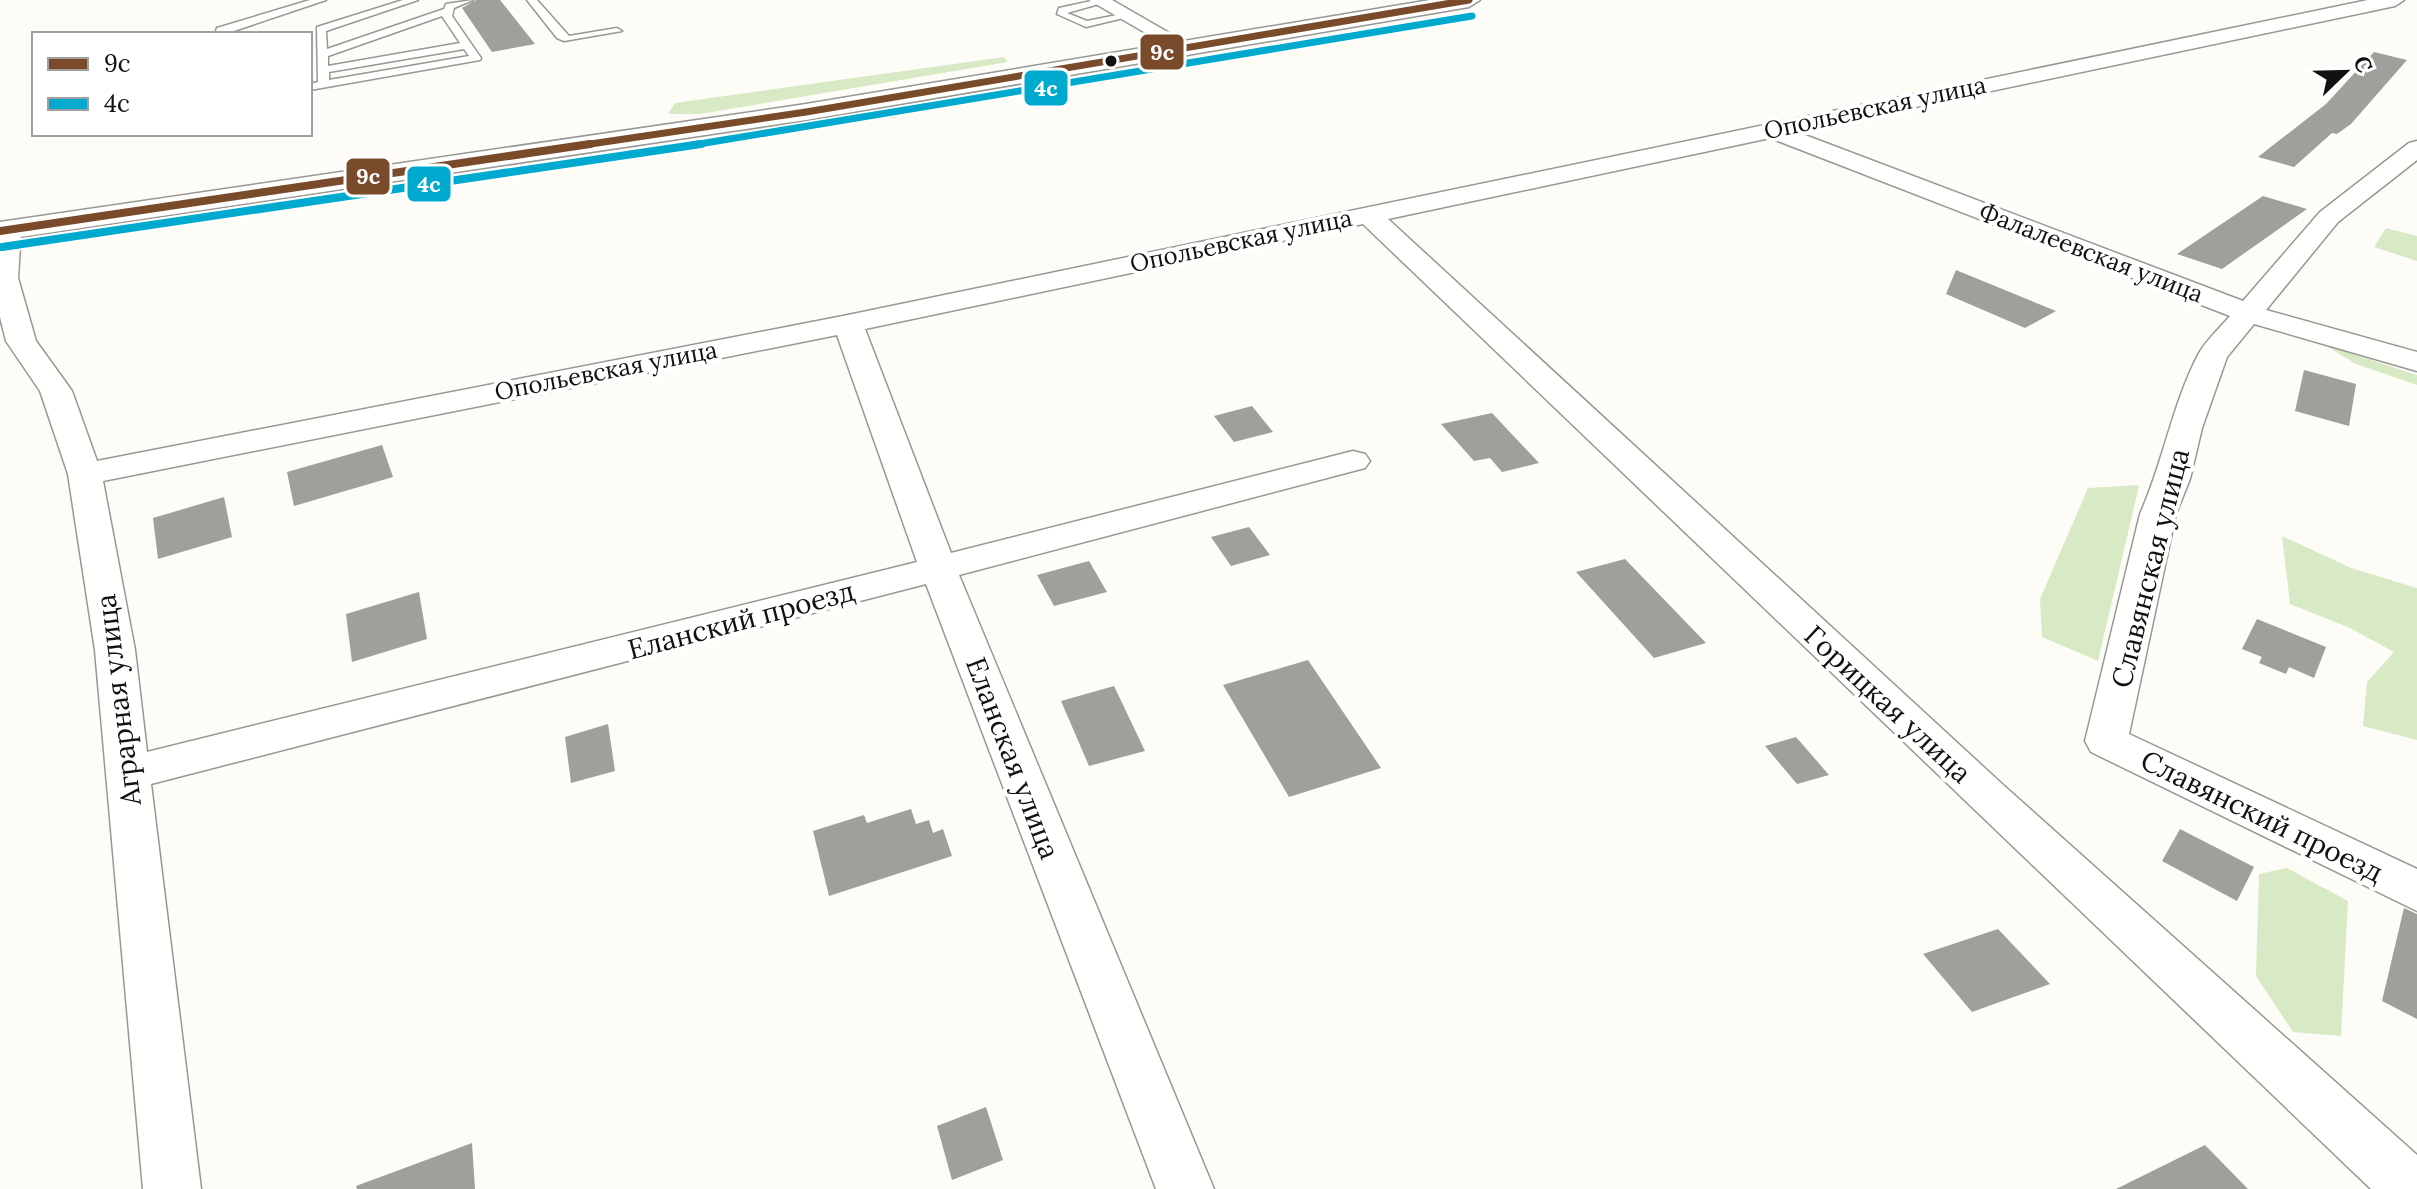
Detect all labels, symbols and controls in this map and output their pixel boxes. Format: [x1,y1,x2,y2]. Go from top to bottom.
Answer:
legend [32,32,312,136]
north arrow [2305,32,2385,112]
line badge: 9с [1139,33,1185,71]
text: 9с [1150,38,1175,66]
text: 9с [104,48,131,79]
text: С [2348,52,2379,77]
unlabelled marker [1103,53,1119,69]
line badge: 4с [1023,69,1069,107]
street label: Опольевская улица [1761,69,1989,146]
text: 4с [1034,74,1058,102]
text: 4с [104,88,130,119]
line badge: 9с [345,157,391,196]
text: 9с [356,162,381,190]
line badge: 4с [406,165,452,203]
text: 4с [417,170,441,198]
street label: Фалалеевская улица [1975,195,2208,310]
street label: Опольевская улица [1127,202,1355,279]
street label: Опольевская улица [492,334,720,407]
street label: Славянская улица [2103,445,2197,691]
street label: Еланский проезд [624,572,858,668]
street label: Аграрная улица [87,592,149,809]
street label: Горицкая улица [1797,617,1979,791]
street label: Еланская улица [958,652,1068,864]
street label: Славянский проезд [2135,742,2389,890]

